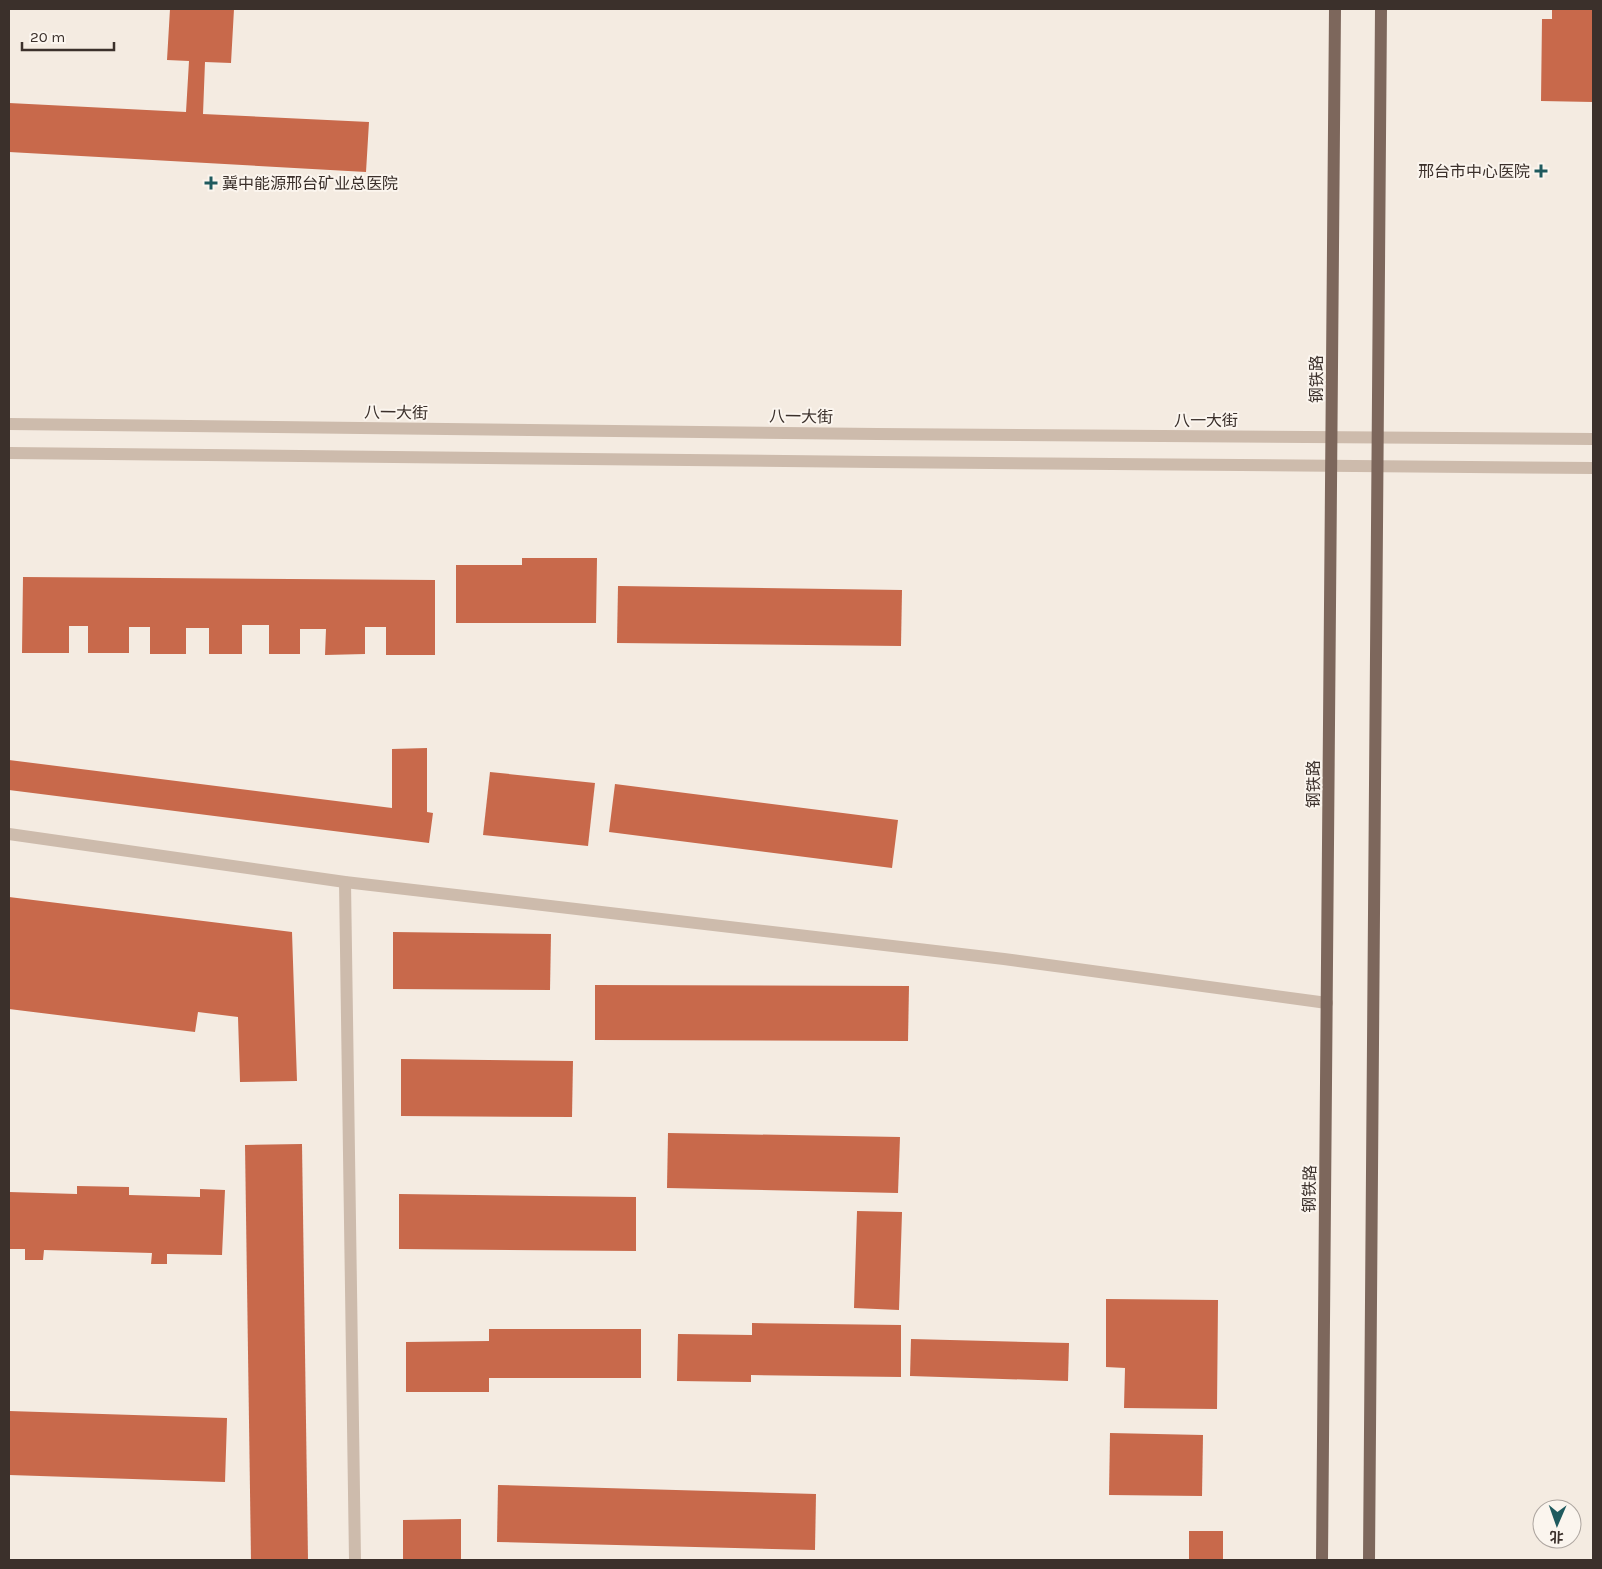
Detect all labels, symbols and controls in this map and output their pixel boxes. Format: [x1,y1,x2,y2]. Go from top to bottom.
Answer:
scale bar [22,20,115,52]
text: 20 m [30,28,65,46]
place label: 邢台市中心医院 [1418,162,1530,181]
marker: 邢台市中心医院 [1534,164,1548,178]
place label: 冀中能源邢台矿业总医院 [222,174,398,193]
marker: 冀中能源邢台矿业总医院 [204,176,218,190]
street label: 钢铁路 [1307,355,1326,403]
street label: 八一大街 [364,402,428,423]
street label: 八一大街 [769,406,833,427]
street label: 八一大街 [1174,411,1238,430]
street label: 钢铁路 [1304,760,1323,808]
street label: 钢铁路 [1300,1165,1319,1213]
north arrow [1532,1499,1582,1549]
text: 北 [1549,1528,1564,1545]

